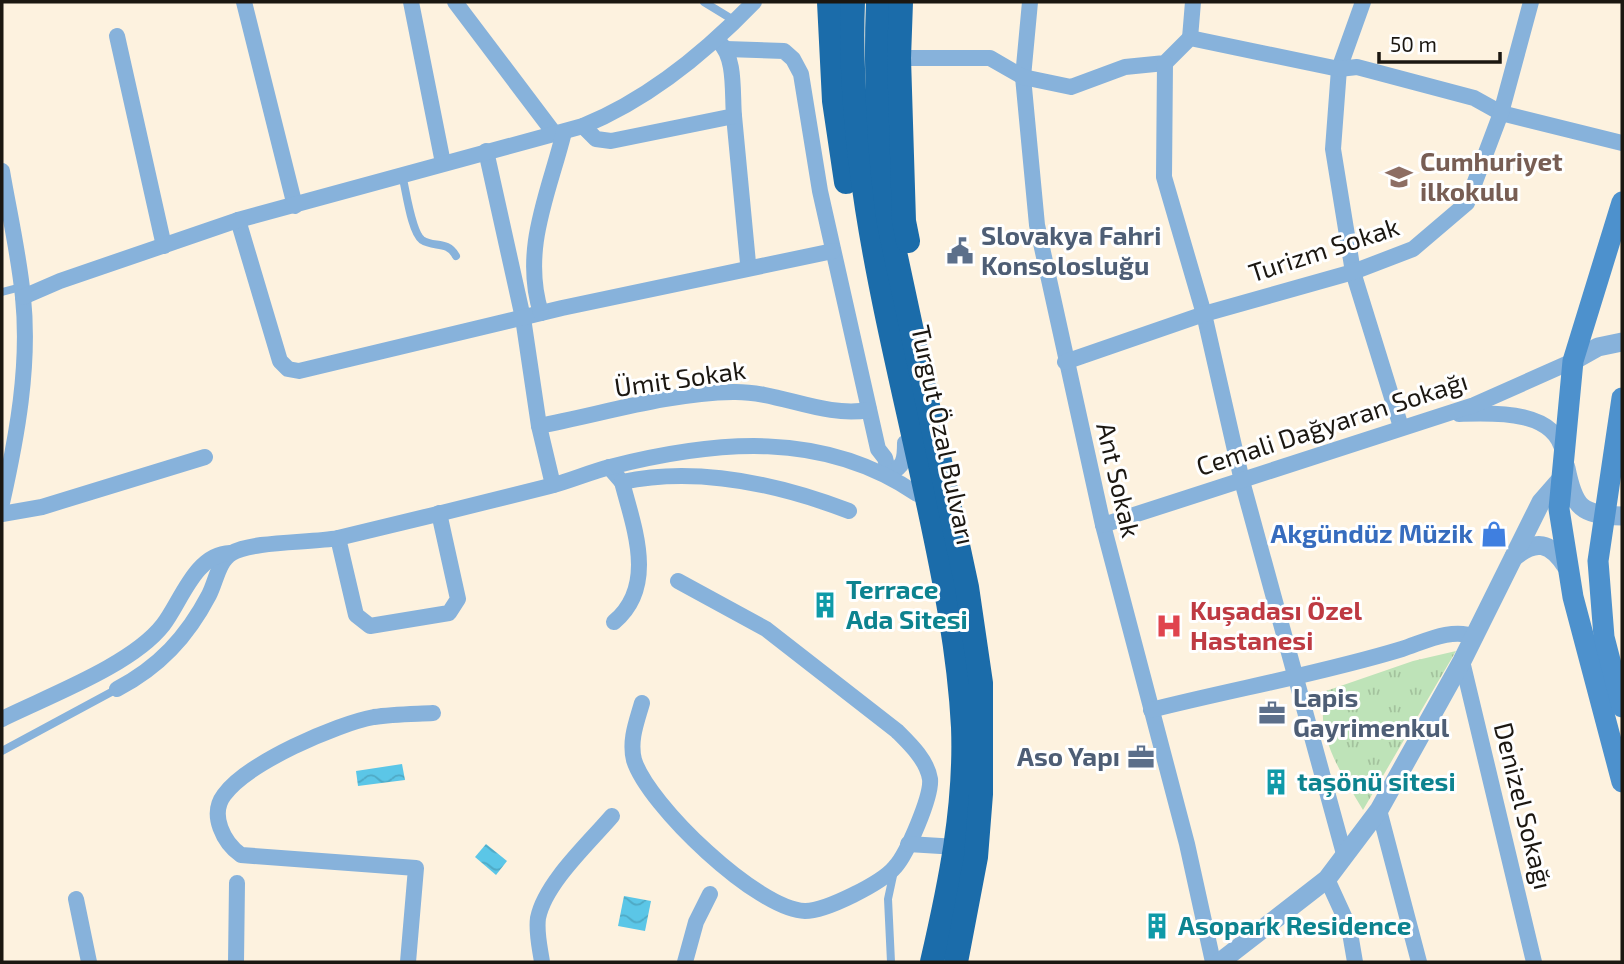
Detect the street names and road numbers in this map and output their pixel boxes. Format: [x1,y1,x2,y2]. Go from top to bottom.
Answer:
street label: Turizm Sokak [1244,210,1403,287]
street label: Turgut Özal Bulvarı [906,322,983,547]
street label: Ümit Sokak [612,353,747,402]
street label: Cemali Dağyaran Sokağı [1192,364,1471,481]
street label: Ant Sokak [1091,419,1148,540]
street label: Denizel Sokağı [1489,719,1560,892]

